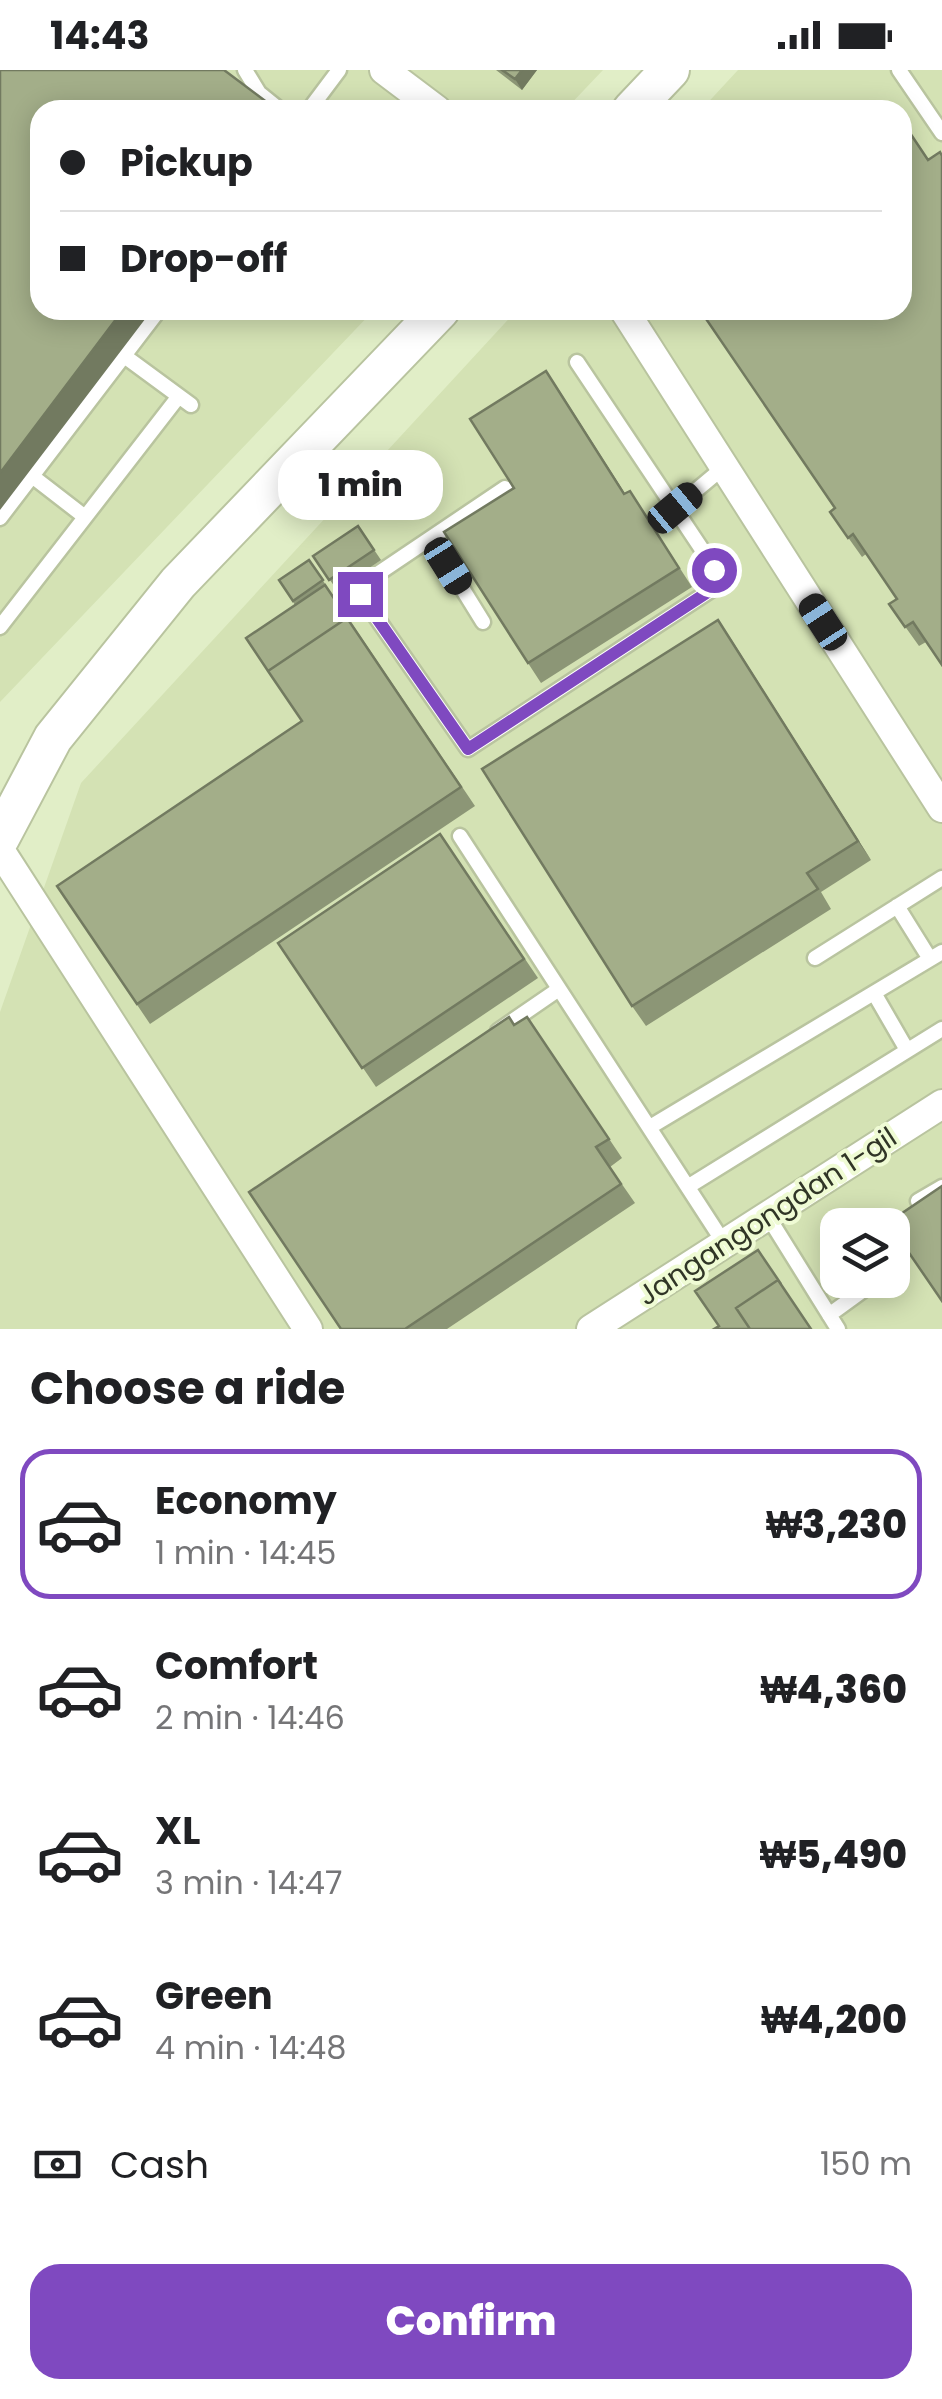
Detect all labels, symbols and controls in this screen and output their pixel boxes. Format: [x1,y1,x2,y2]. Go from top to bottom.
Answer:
text: 14:43 [50,9,150,62]
text: Pickup [120,136,253,189]
text: Drop-off [120,232,288,285]
callout: 1 min [278,449,442,519]
text: 1 min [318,462,403,507]
car [642,477,708,539]
car [419,533,477,599]
route start [692,548,737,593]
route end [338,572,383,617]
car [794,589,852,655]
street label: Jangangongdan 1-gil [630,1118,904,1315]
map controls [820,1208,910,1298]
button: layers [820,1208,910,1298]
text: Choose a ride [30,1357,345,1420]
text: Economy [155,1474,337,1527]
icon: car [35,1479,125,1569]
text: ₩3,230 [766,1498,907,1551]
text: 1 min · 14:45 [155,1530,336,1575]
text: Comfort [155,1639,318,1692]
icon: car [35,1644,125,1734]
text: ₩4,360 [761,1663,907,1716]
text: 2 min · 14:46 [155,1695,345,1740]
text: XL [155,1804,200,1857]
icon: car [35,1809,125,1899]
text: ₩5,490 [760,1828,907,1881]
text: 3 min · 14:47 [155,1860,342,1905]
text: Green [155,1969,273,2022]
icon: car [35,1974,125,2064]
text: ₩4,200 [761,1993,907,2046]
text: 4 min · 14:48 [155,2025,346,2070]
icon: cash [30,2137,85,2192]
text: Cash [110,2138,209,2191]
text: 150 m [820,2141,912,2186]
button: Confirm [30,2264,912,2379]

